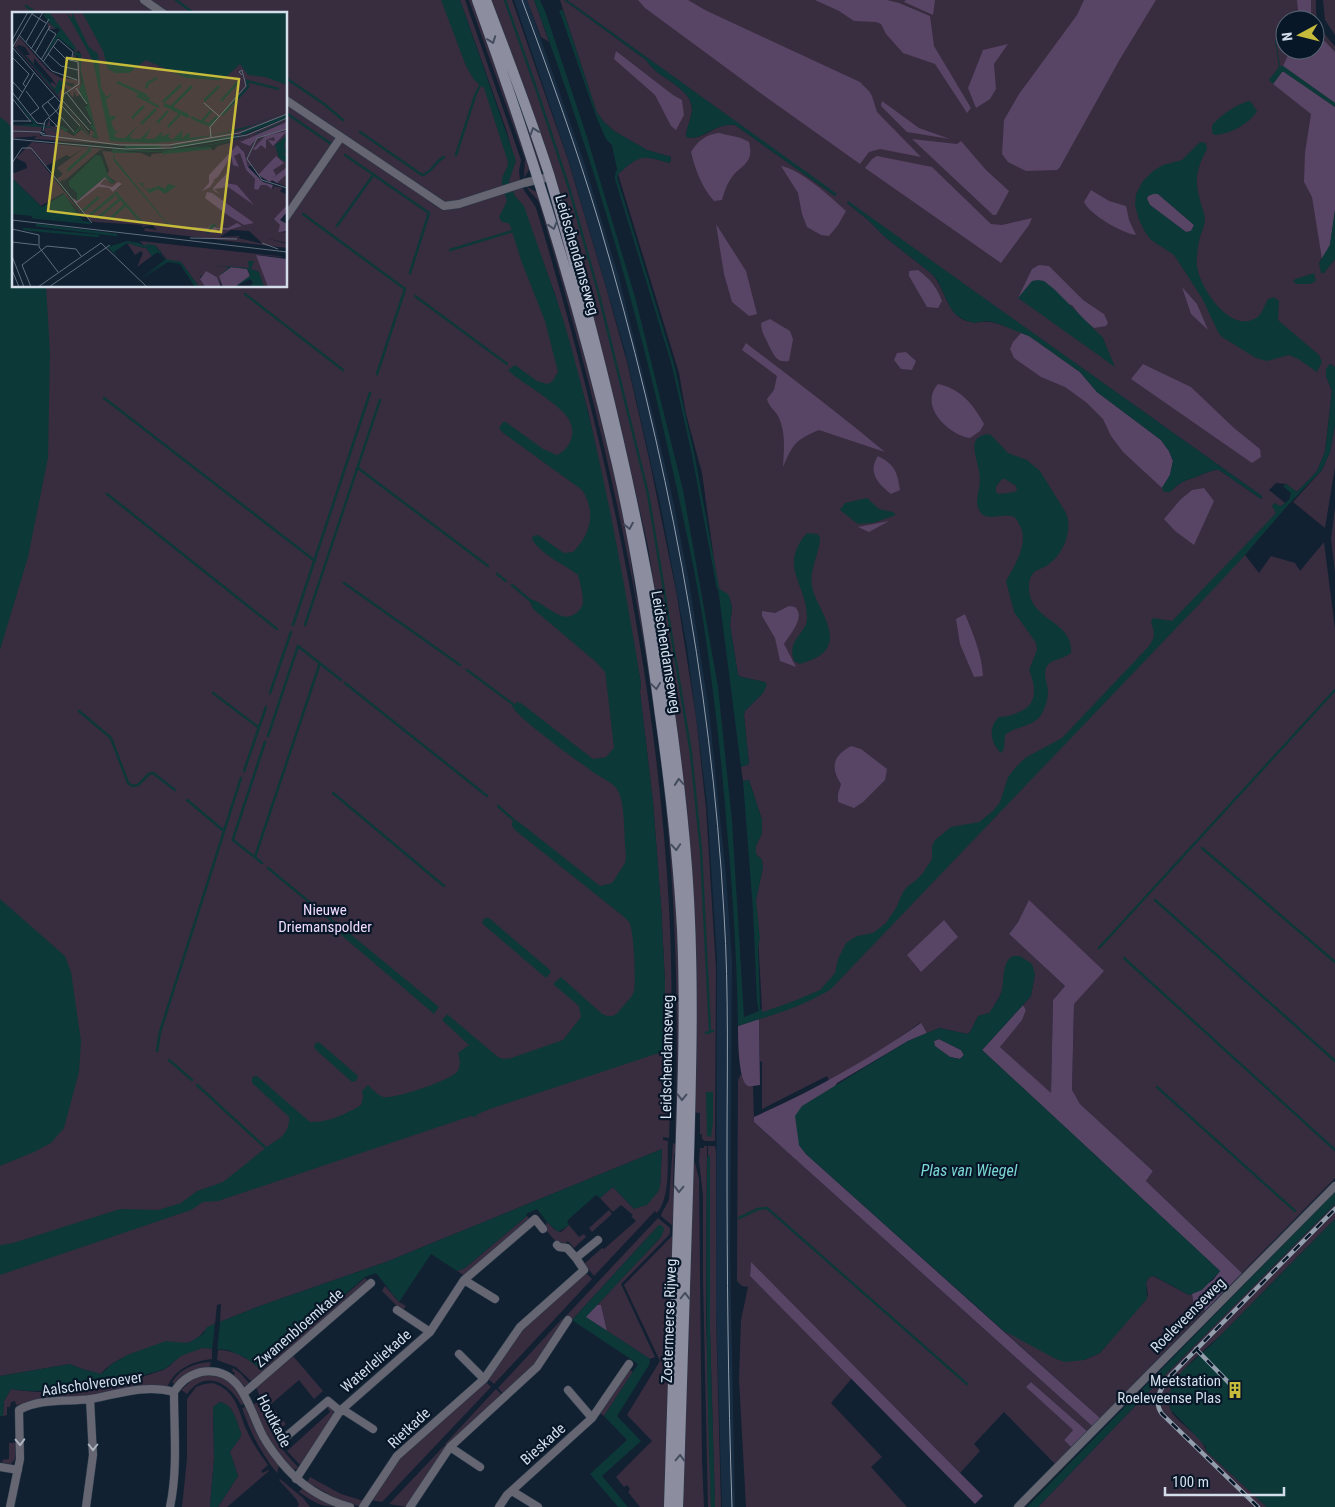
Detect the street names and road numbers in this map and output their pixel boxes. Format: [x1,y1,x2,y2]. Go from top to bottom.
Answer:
street label: Leidschendamseweg [551,193,603,317]
street label: Leidschendamseweg [647,589,685,715]
street label: Leidschendamseweg [657,995,677,1119]
street label: Zoetermeerse Rijweg [658,1258,680,1384]
street label: Roeleveenseweg [1147,1274,1229,1356]
street label: Zwanenbloemkade [251,1285,347,1371]
street label: Waterleliekade [337,1326,415,1396]
street label: Aalscholveroever [41,1368,144,1400]
street label: Houtkade [253,1392,295,1450]
street label: Rietkade [384,1404,434,1452]
street label: Bieskade [517,1419,569,1469]

